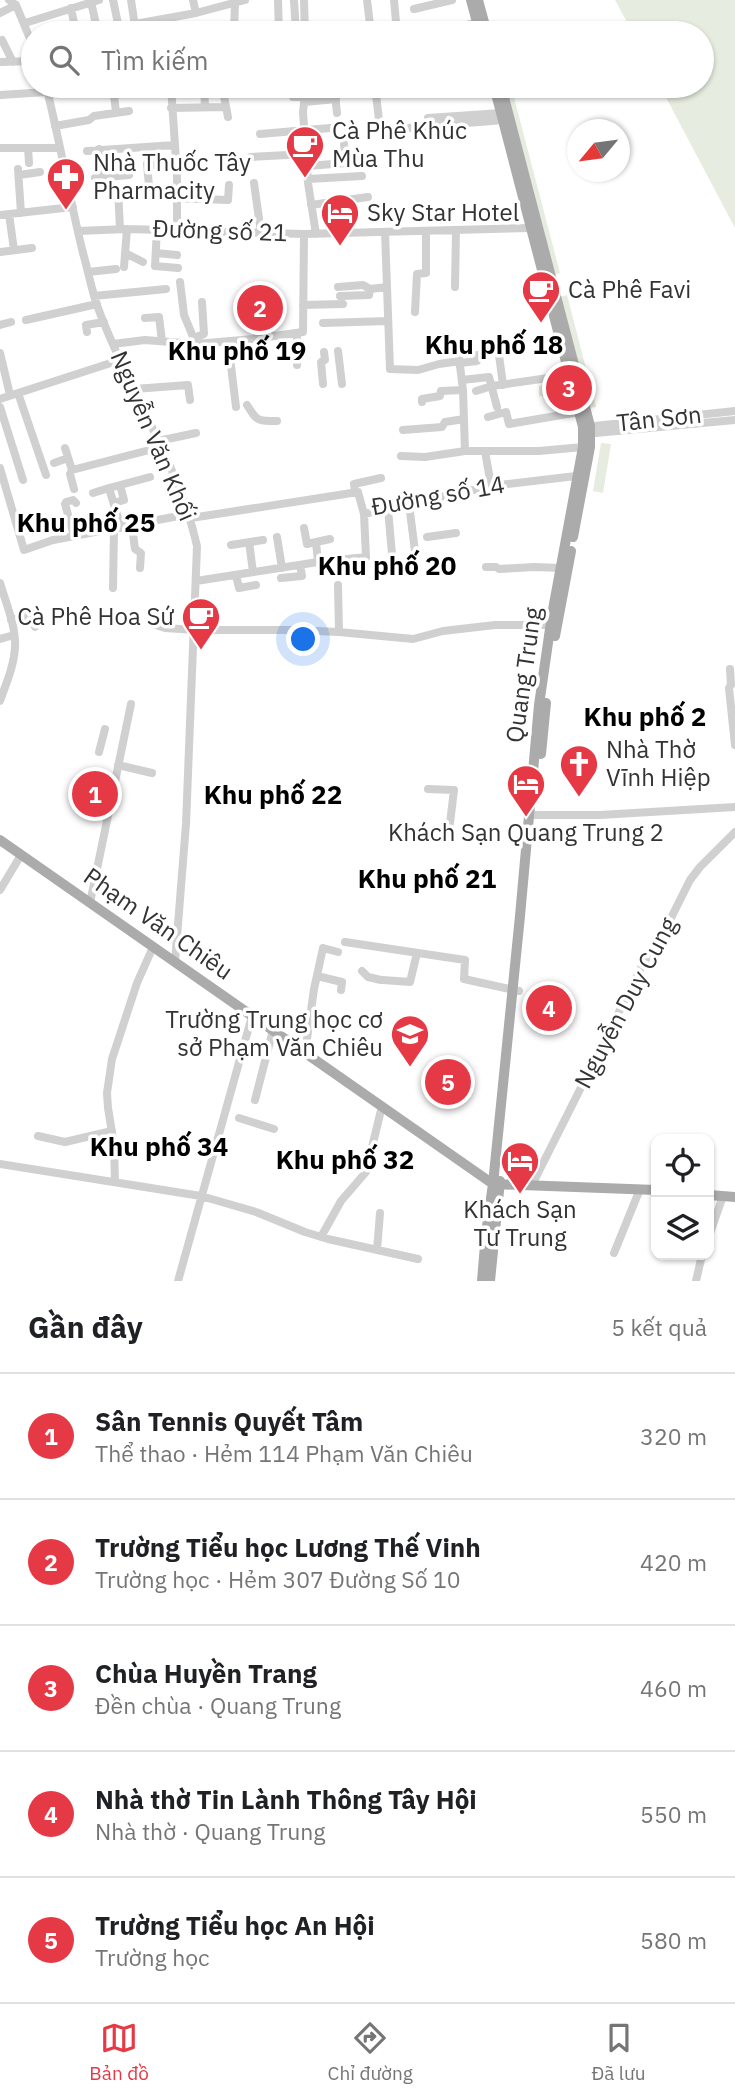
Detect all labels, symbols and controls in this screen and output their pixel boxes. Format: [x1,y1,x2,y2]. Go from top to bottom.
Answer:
search box [21,21,714,98]
icon: search [45,41,83,79]
text: Tìm kiếm [101,43,208,77]
place label: Cà Phê Khúc Mùa Thu [332,114,467,174]
north arrow [567,119,630,182]
cafe icon: Cà Phê Khúc Mùa Thu [284,124,326,179]
place label: Nhà Thuốc Tây Pharmacity [93,146,251,206]
pharmacy icon: Nhà Thuốc Tây Pharmacity [45,156,87,211]
hotel icon: Sky Star Hotel [319,192,361,247]
place label: Sky Star Hotel [367,196,519,228]
street label: Đường số 21 [152,212,288,248]
cafe icon: Cà Phê Favi [520,269,562,324]
place label: Cà Phê Favi [568,273,691,305]
pin: 2 [237,282,283,334]
district label: Khu phố 18 [425,327,563,361]
district label: Khu phố 19 [168,333,306,367]
street label: Nguyễn Văn Khối [104,346,204,526]
pin: 3 [546,362,592,414]
street label: Tân Sơn [615,398,703,438]
street label: Đường số 14 [369,468,507,522]
district label: Khu phố 25 [17,505,155,539]
district label: Khu phố 20 [318,548,456,582]
cafe icon: Cà Phê Hoa Sứ [180,596,222,651]
place label: Cà Phê Hoa Sứ [17,600,174,632]
street label: Quang Trung [498,605,548,745]
your location [286,622,320,656]
district label: Khu phố 2 [584,699,706,733]
place label: Nhà Thờ Vĩnh Hiệp [606,733,711,793]
church icon: Nhà Thờ Vĩnh Hiệp [558,743,600,798]
hotel icon: Khách Sạn Quang Trung 2 [505,763,547,818]
pin: 1 [72,768,118,820]
district label: Khu phố 22 [204,777,342,811]
place label: Khách Sạn Quang Trung 2 [388,816,664,848]
street label: Phạm Văn Chiêu [78,860,239,986]
district label: Khu phố 21 [358,861,497,895]
street label: Nguyễn Duy Cung [566,911,684,1094]
pin: 4 [526,982,572,1034]
place label: Trường Trung học cơ sở Phạm Văn Chiêu [165,1003,383,1063]
school or university icon: Trường Trung học cơ sở Phạm Văn Chiêu [389,1013,431,1068]
pin: 5 [425,1056,471,1108]
district label: Khu phố 34 [90,1129,228,1163]
map controls [651,1134,714,1260]
button: locate [651,1134,714,1197]
hotel icon: Khách Sạn Tư Trung [499,1140,541,1195]
district label: Khu phố 32 [276,1142,414,1176]
place label: Khách Sạn Tư Trung [463,1193,577,1253]
button: layers [651,1197,714,1260]
text: Gần đây [28,1307,143,1346]
text: 5 kết quả [611,1312,707,1342]
text: Sân Tennis Quyết Tâm [95,1404,363,1438]
text: 1 [44,1421,58,1451]
text: 320 m [640,1421,707,1451]
text: Thể thao · Hẻm 114 Phạm Văn Chiêu [95,1438,473,1468]
text: Trường Tiểu học Lương Thế Vinh [95,1530,481,1564]
text: 2 [44,1547,58,1577]
text: 420 m [640,1547,707,1577]
text: Trường học · Hẻm 307 Đường Số 10 [95,1564,461,1594]
text: Chùa Huyền Trang [95,1656,317,1690]
text: 3 [44,1673,58,1703]
text: 460 m [640,1673,707,1703]
text: Đền chùa · Quang Trung [95,1690,341,1720]
text: Nhà thờ Tin Lành Thông Tây Hội [95,1782,477,1816]
text: 4 [44,1799,58,1829]
text: 550 m [640,1799,707,1829]
text: Nhà thờ · Quang Trung [95,1816,326,1846]
text: Trường Tiểu học An Hội [95,1908,375,1942]
text: 5 [44,1925,58,1955]
text: 580 m [640,1925,707,1955]
text: Trường học [95,1942,210,1972]
tab: Bản đồ [89,2019,149,2085]
tab: Chỉ đường [328,2019,413,2085]
tab: Đã lưu [591,2019,646,2085]

